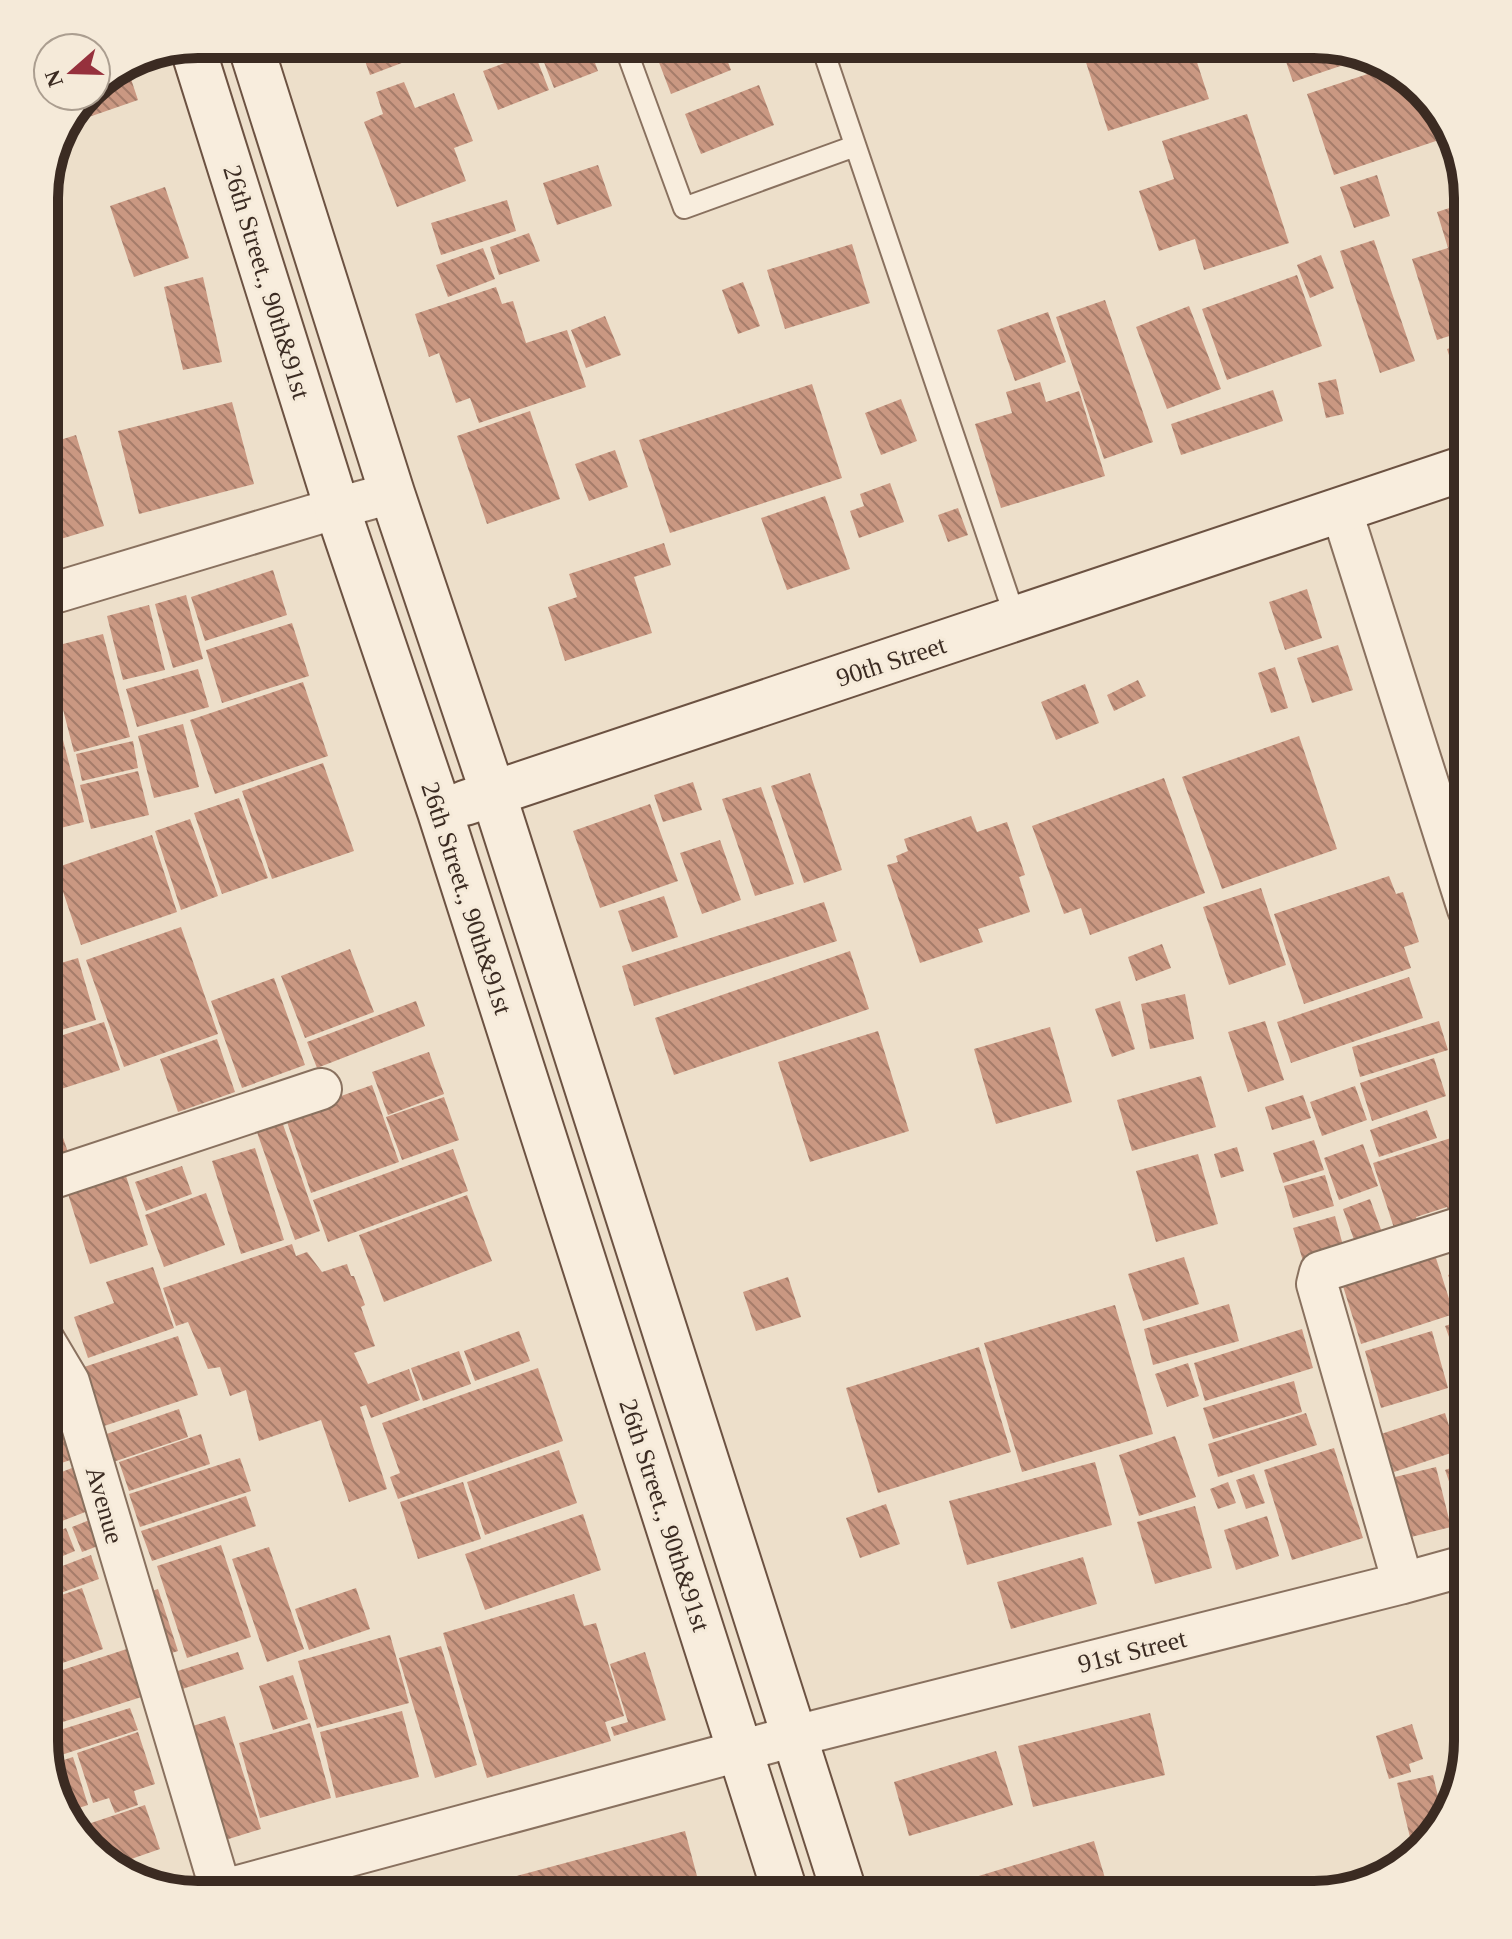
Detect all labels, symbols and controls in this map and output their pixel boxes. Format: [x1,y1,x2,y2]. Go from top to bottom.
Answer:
north arrow [32,32,112,112]
text: N [39,67,68,90]
street label: 26th Street., 90th&91st [217,162,316,403]
street label: 90th Street [833,630,950,693]
street label: 26th Street., 90th&91st [415,778,518,1019]
street label: 26th Street., 90th&91st [613,1395,716,1636]
street label: Avenue [80,1463,129,1547]
street label: 91st Street [1075,1624,1190,1679]

